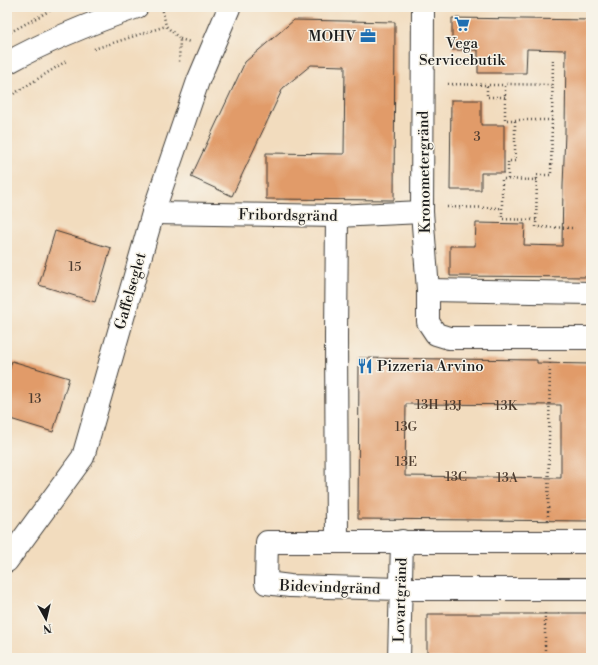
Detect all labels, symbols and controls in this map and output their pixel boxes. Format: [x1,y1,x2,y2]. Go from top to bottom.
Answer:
supermarket icon: Vega Servicebutik [453,15,471,33]
place label: MOHV [308,27,356,46]
office icon: MOHV [359,27,377,45]
place label: Vega Servicebutik [419,34,506,70]
street label: Kronometergränd [414,110,435,233]
house number: 3 [473,129,481,145]
street label: Fribordsgränd [238,205,338,226]
street label: Gaffelseglet [110,250,151,332]
house number: 15 [69,259,81,275]
restaurant icon: Pizzeria Arvino [356,357,374,375]
place label: Pizzeria Arvino [377,357,484,376]
house number: 13 [29,391,41,407]
house number: 13H [415,397,439,413]
house number: 13J [444,398,462,414]
house number: 13K [495,398,519,414]
house number: 13G [395,419,418,435]
house number: 13E [395,454,417,470]
house number: 13C [445,469,467,485]
house number: 13A [496,470,519,486]
street label: Lovartgränd [390,557,411,643]
street label: Bidevindgränd [278,576,381,599]
north arrow [26,599,66,639]
text: N [42,620,53,635]

